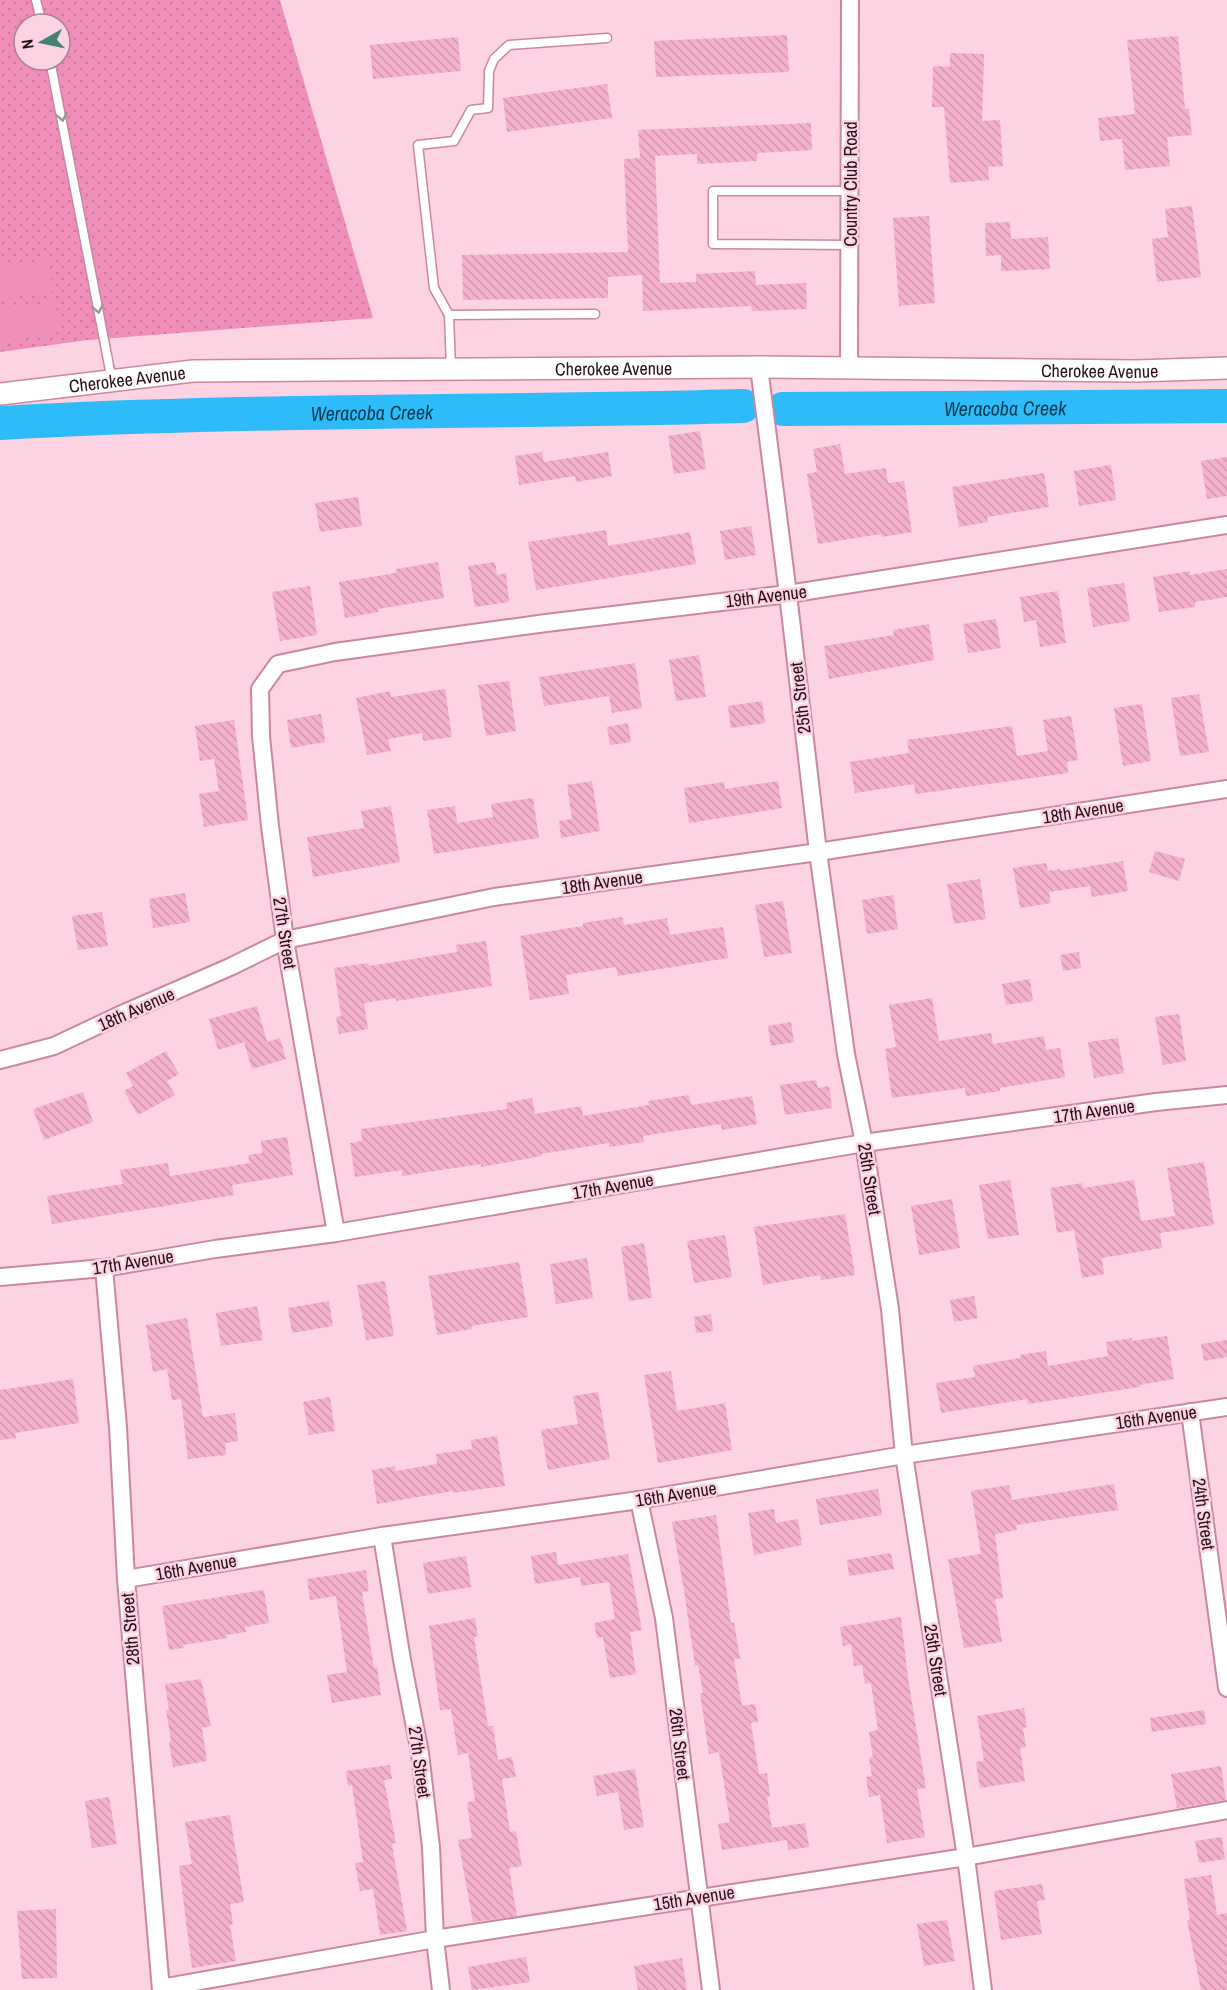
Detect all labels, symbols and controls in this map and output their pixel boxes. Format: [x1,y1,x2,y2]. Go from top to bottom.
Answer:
north arrow [12,12,72,72]
text: N [16,38,39,51]
one-way arrow [55,112,68,122]
street label: Country Club Road [838,121,863,247]
one-way arrow [91,304,104,314]
street label: Cherokee Avenue [555,355,672,381]
street label: Cherokee Avenue [1041,357,1159,384]
street label: Cherokee Avenue [67,360,187,398]
water label: Weracoba Creek [944,394,1067,421]
water label: Weracoba Creek [310,398,434,426]
street label: 19th Avenue [724,579,808,613]
street label: 25th Street [783,661,817,735]
street label: 18th Avenue [1041,792,1125,830]
street label: 18th Avenue [560,864,644,900]
street label: 27th Street [267,895,303,971]
street label: 18th Avenue [94,981,178,1037]
street label: 17th Avenue [1052,1093,1136,1129]
street label: 25th Street [852,1141,888,1217]
street label: 17th Avenue [571,1167,655,1205]
street label: 17th Avenue [91,1243,175,1281]
street label: 16th Avenue [1114,1399,1198,1435]
street label: 16th Avenue [634,1475,718,1513]
street label: 24th Street [1187,1477,1221,1551]
street label: 16th Avenue [154,1548,238,1586]
street label: 28th Street [114,1592,146,1666]
street label: 25th Street [918,1622,954,1698]
street label: 26th Street [663,1707,697,1781]
street label: 27th Street [403,1725,437,1799]
street label: 15th Avenue [652,1879,736,1917]

